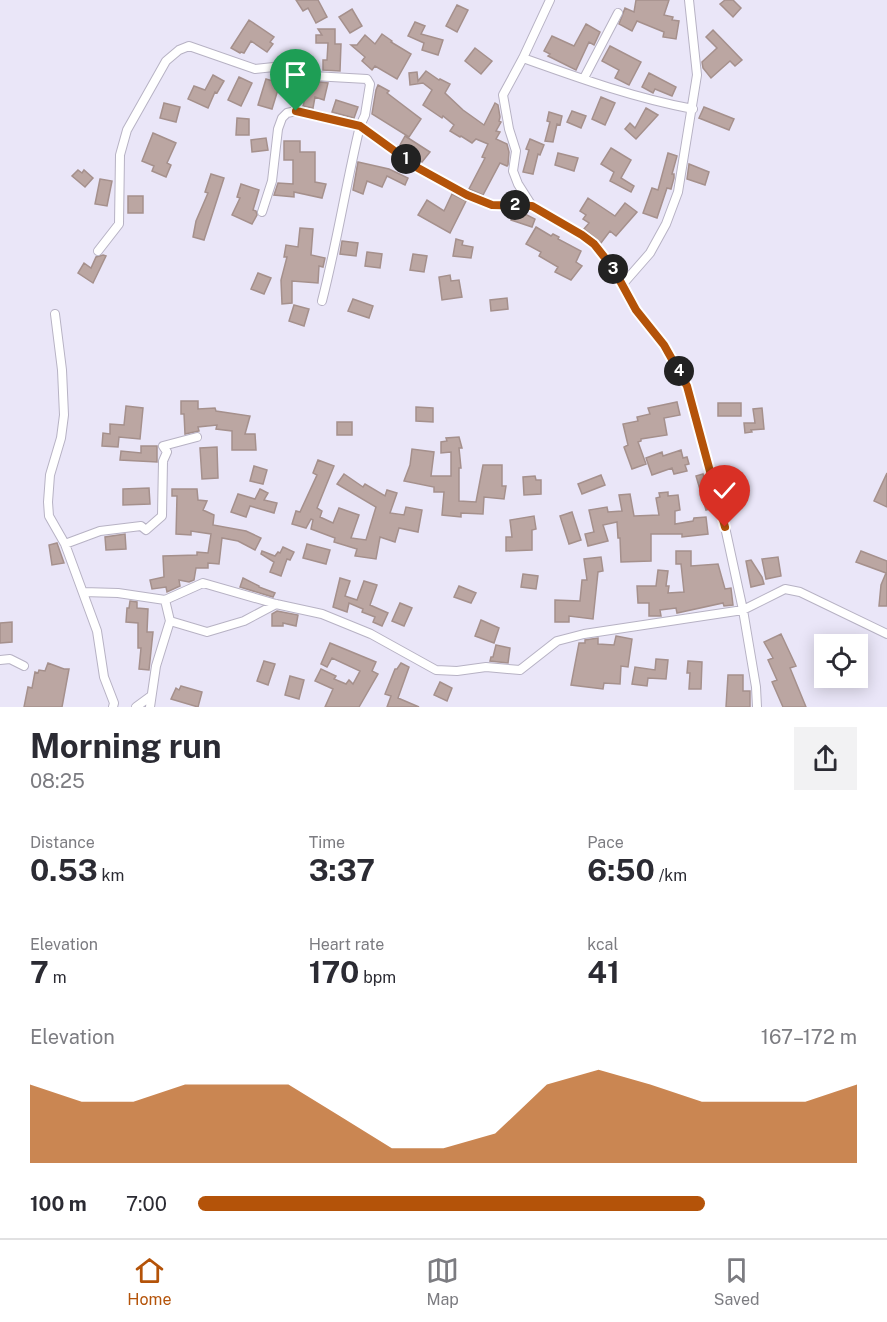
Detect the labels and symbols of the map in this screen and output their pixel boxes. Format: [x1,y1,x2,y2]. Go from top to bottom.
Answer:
pin [270,49,321,111]
pin: 1 [391,144,421,174]
pin: 2 [500,190,530,220]
pin: 3 [598,254,628,284]
pin: 4 [664,356,694,386]
pin [699,465,750,527]

